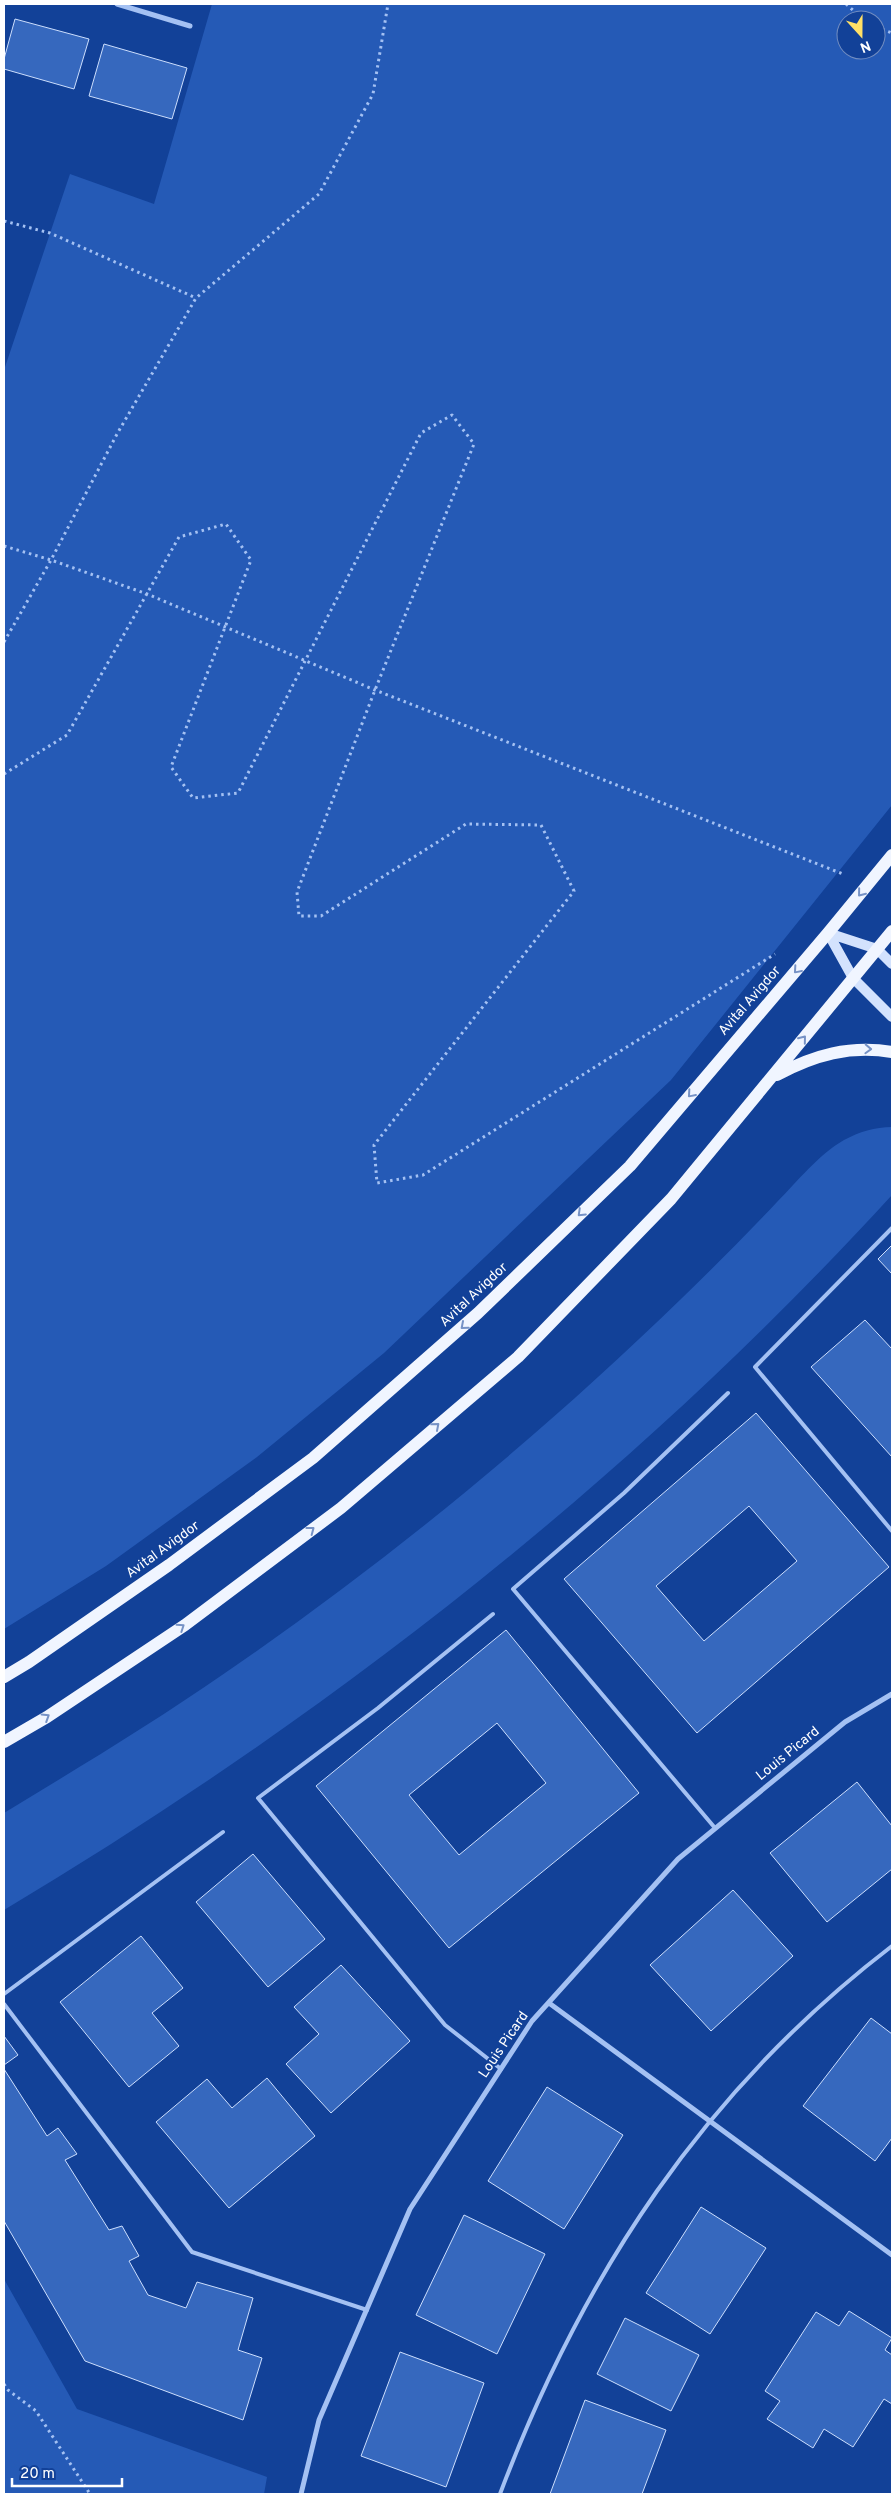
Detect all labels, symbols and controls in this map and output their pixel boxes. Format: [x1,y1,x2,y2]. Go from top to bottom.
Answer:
north arrow [836,10,886,60]
text: N [857,36,873,55]
one-way arrow [858,887,867,896]
street label: Avital Avigdor [715,962,785,1039]
one-way arrow [793,965,802,974]
one-way arrow [798,1036,806,1045]
one-way arrow [865,1044,873,1055]
one-way arrow [688,1088,697,1097]
one-way arrow [578,1207,587,1216]
street label: Avital Avigdor [436,1259,512,1331]
one-way arrow [460,1320,469,1329]
one-way arrow [431,1423,440,1432]
street label: Avital Avigdor [123,1517,204,1582]
one-way arrow [305,1527,315,1536]
one-way arrow [175,1624,185,1633]
one-way arrow [40,1714,49,1724]
street label: Louis Picard [753,1723,823,1785]
street label: Louis Picard [476,2008,532,2082]
scale bar [12,2456,122,2488]
text: 20 m [20,2465,55,2484]

